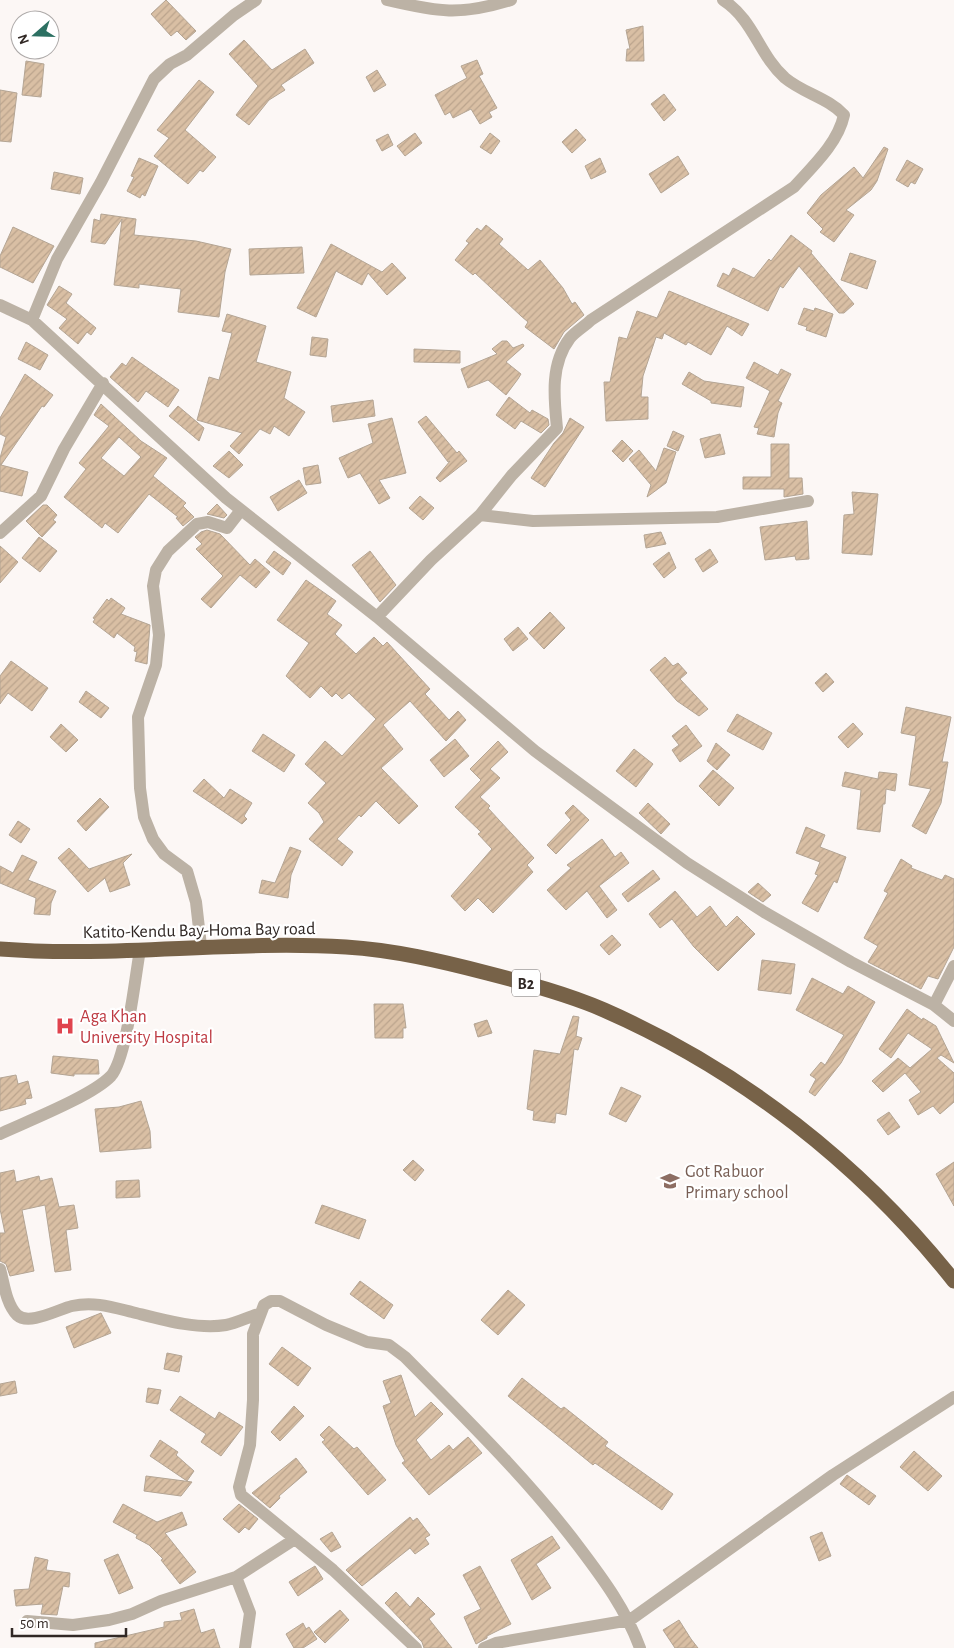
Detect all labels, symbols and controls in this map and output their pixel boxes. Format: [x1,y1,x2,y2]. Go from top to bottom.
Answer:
north arrow [10,10,60,60]
text: N [15,32,32,46]
street label: Katito-Kendu Bay-Homa Bay road [83,920,316,942]
road number: B2 [512,970,540,996]
place label: Aga Khan University Hospital [80,1008,213,1047]
hospital icon: Aga Khan University Hospital [54,1015,76,1037]
place label: Got Rabuor Primary school [685,1163,789,1202]
school or university icon: Got Rabuor Primary school [659,1170,681,1192]
scale bar [12,1606,126,1638]
text: 50 m [20,1616,49,1631]

